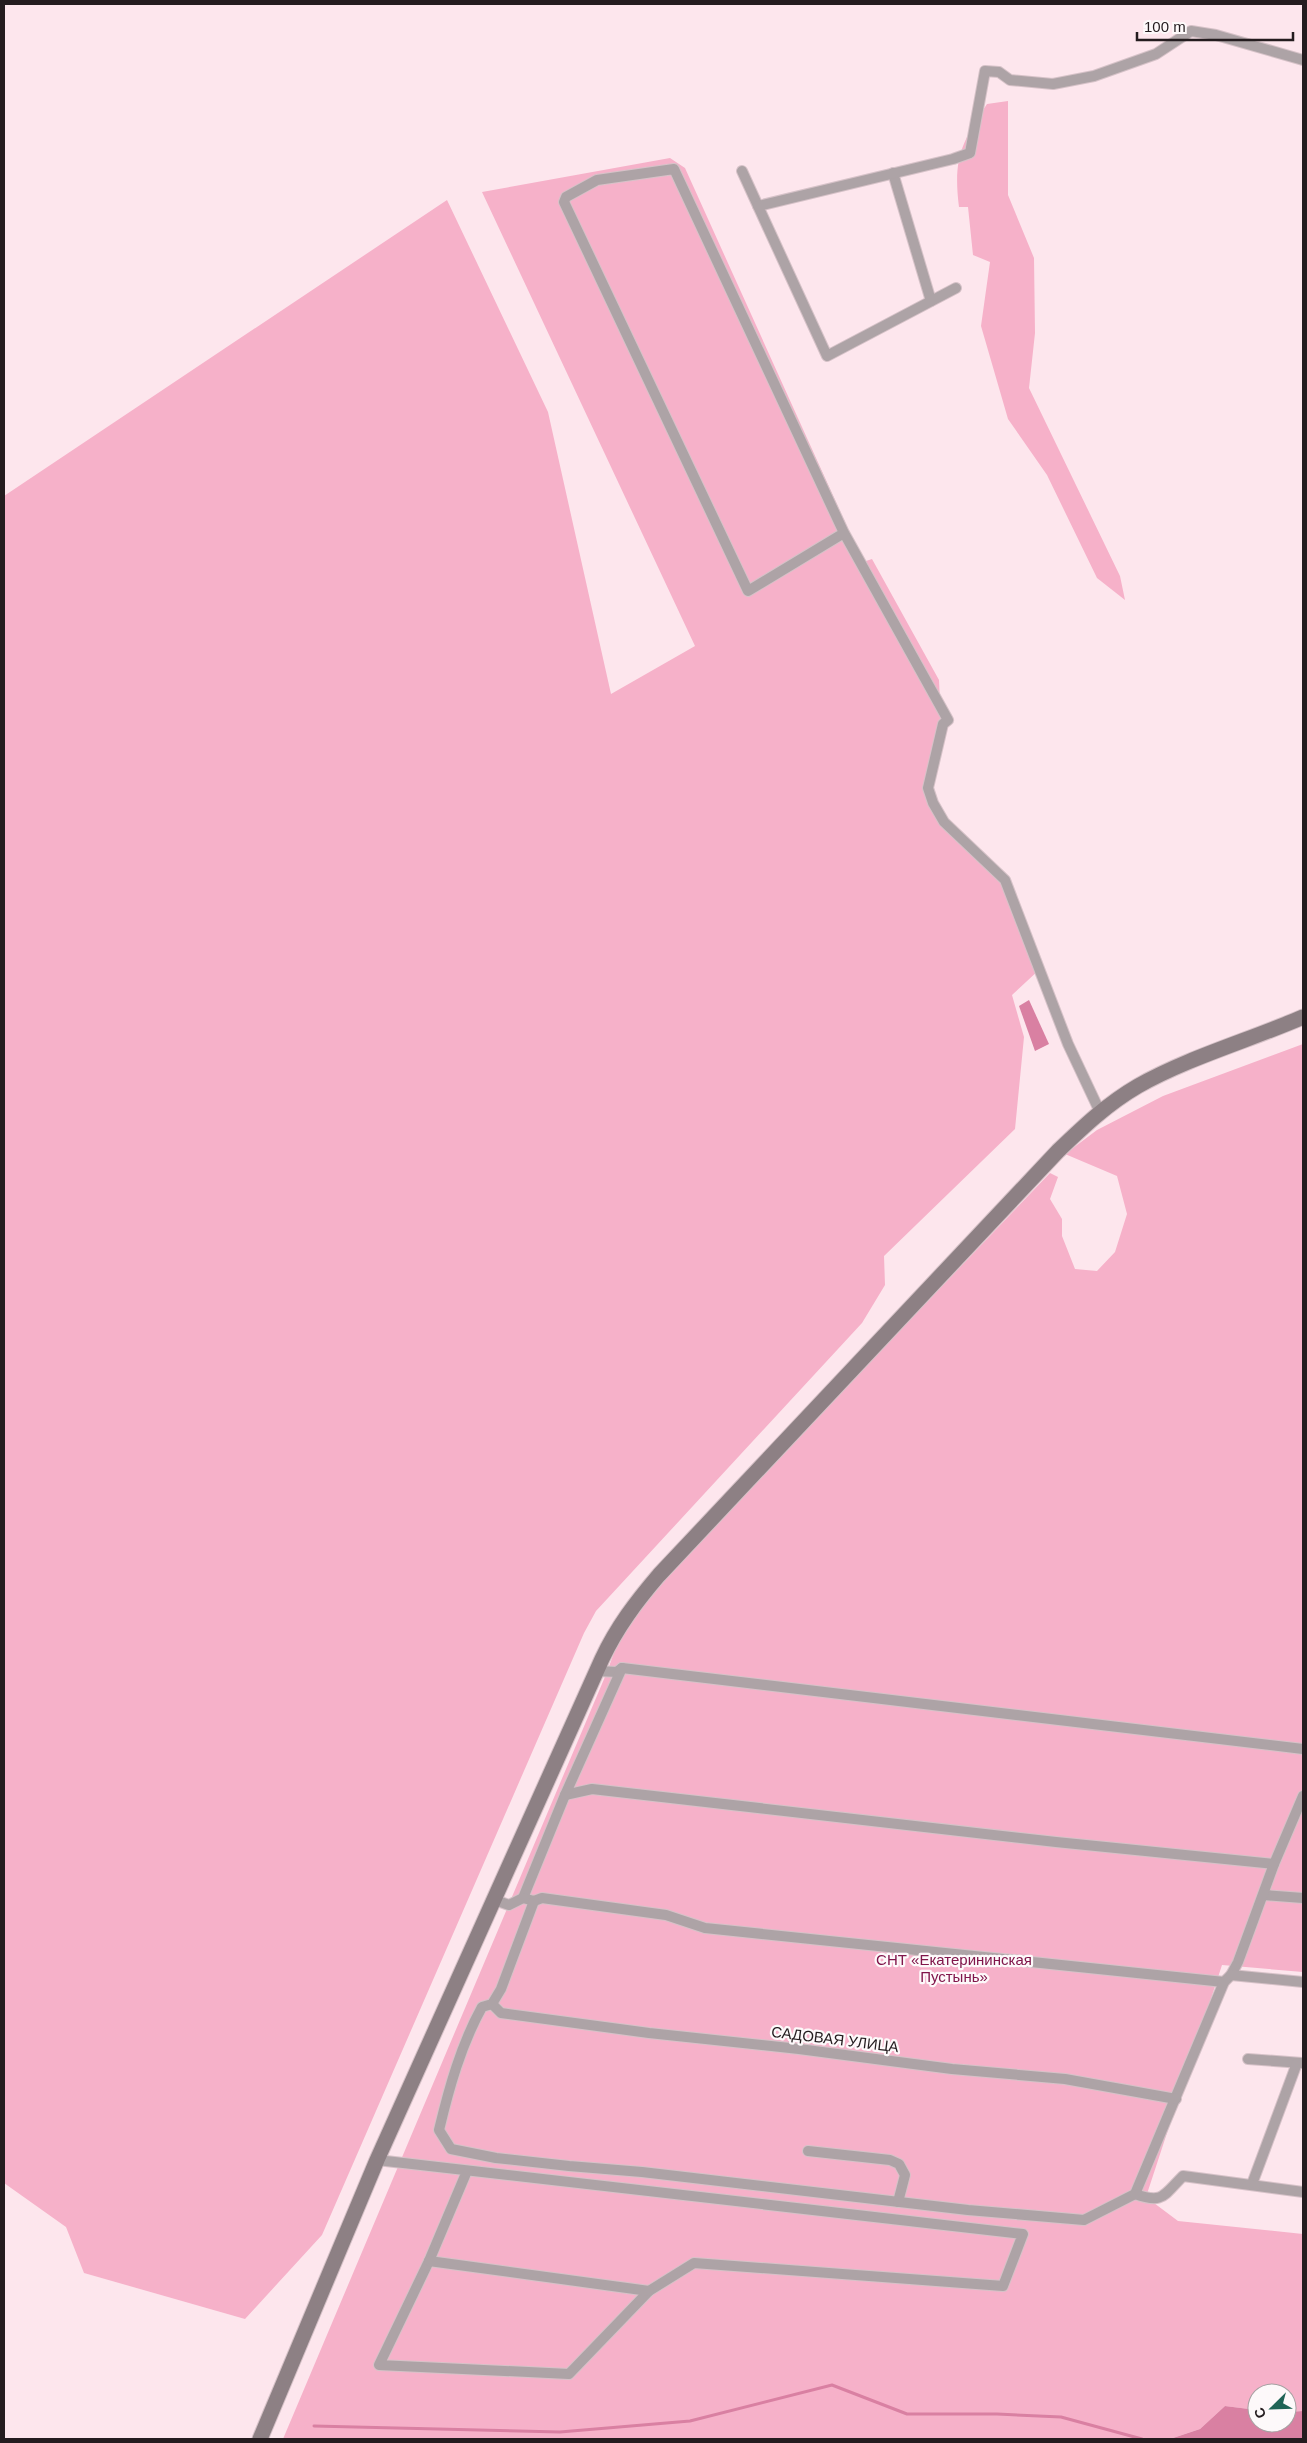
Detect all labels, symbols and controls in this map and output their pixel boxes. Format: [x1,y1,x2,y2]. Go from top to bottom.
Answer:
scale bar [1137,10,1293,42]
text: 100 m [1144,18,1186,35]
park label: СНТ «Екатерининская Пустынь» [876,1951,1032,1985]
street label: САДОВАЯ УЛИЦА [770,2023,900,2055]
north arrow [1247,2383,1297,2433]
text: С [1251,2405,1269,2421]

